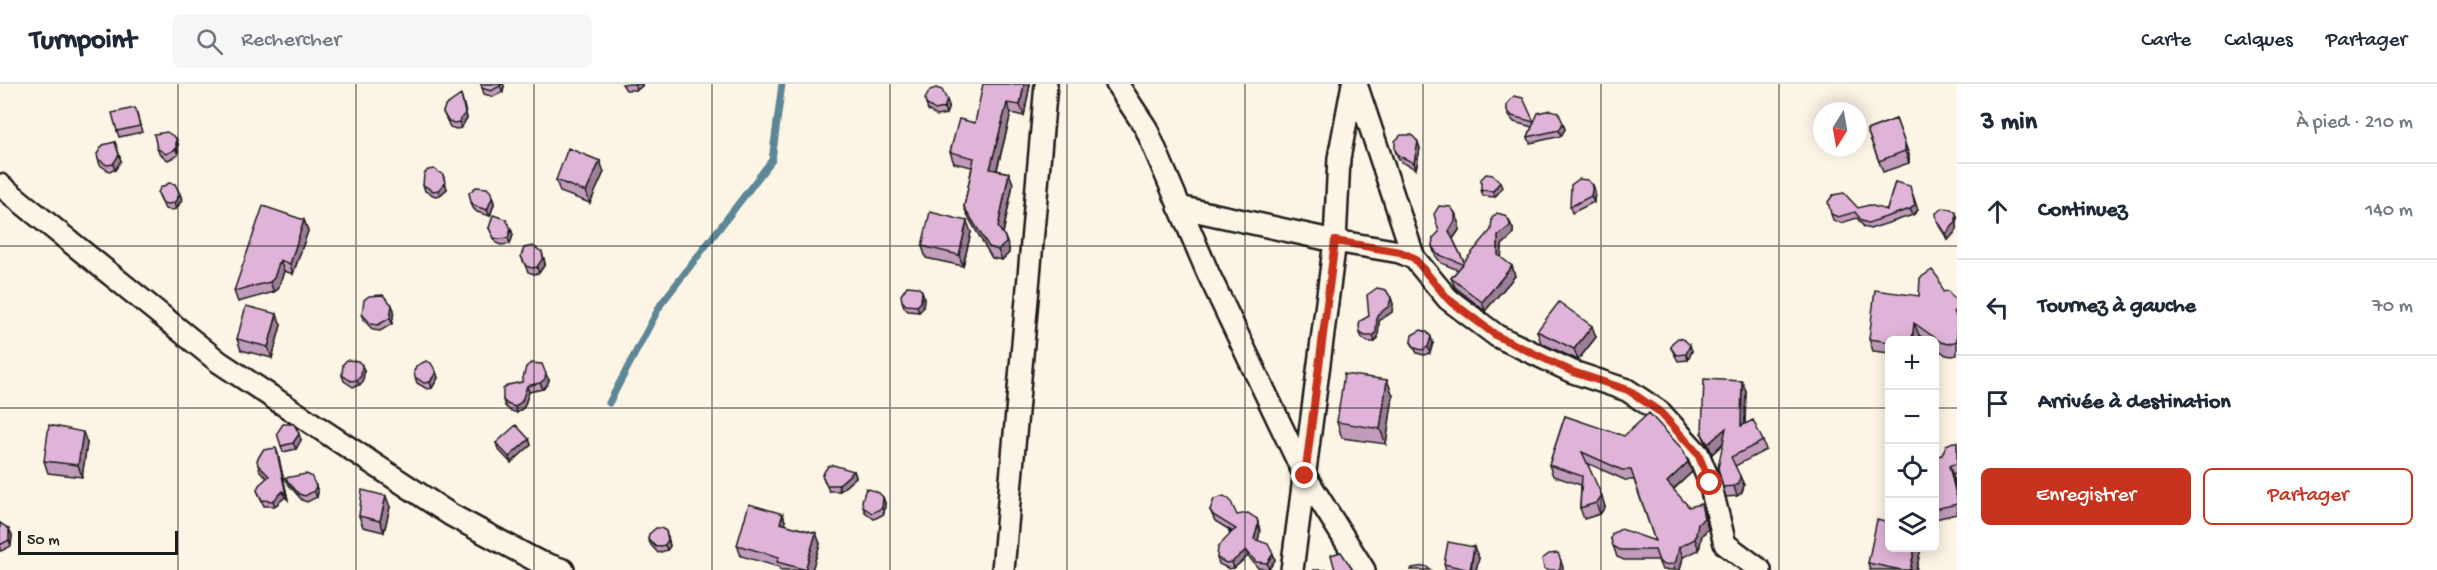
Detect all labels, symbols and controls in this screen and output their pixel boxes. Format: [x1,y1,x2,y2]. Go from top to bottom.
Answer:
search box [172,14,592,68]
text: Turnpoint [30,25,136,58]
icon: search [193,25,226,58]
text: Rechercher [241,28,341,54]
text: Carte [2141,29,2191,54]
text: Calques [2224,29,2293,54]
text: Partager [2326,29,2407,54]
north arrow [1813,102,1867,156]
text: 3 min [1981,108,2037,139]
text: À pied · 210 m [2296,112,2413,135]
icon: ahead [1981,195,2014,228]
text: Continuez [2038,198,2127,224]
text: 140 m [2365,200,2413,223]
icon: left [1981,291,2014,324]
text: Tournez à gauche [2038,294,2196,320]
text: 70 m [2372,296,2413,319]
map controls [1885,336,1939,552]
button: + [1885,336,1939,390]
icon: arrive [1981,387,2014,420]
button: − [1885,390,1939,444]
text: Arrivée à destination [2038,390,2231,416]
button: locate [1885,444,1939,498]
route end [1291,462,1317,488]
button: Enregistrer [1981,468,2191,525]
button: Partager [2203,468,2413,525]
route start [1696,469,1722,495]
button: layers [1885,498,1939,552]
scale bar [18,528,178,556]
text: 50 m [27,532,60,551]

